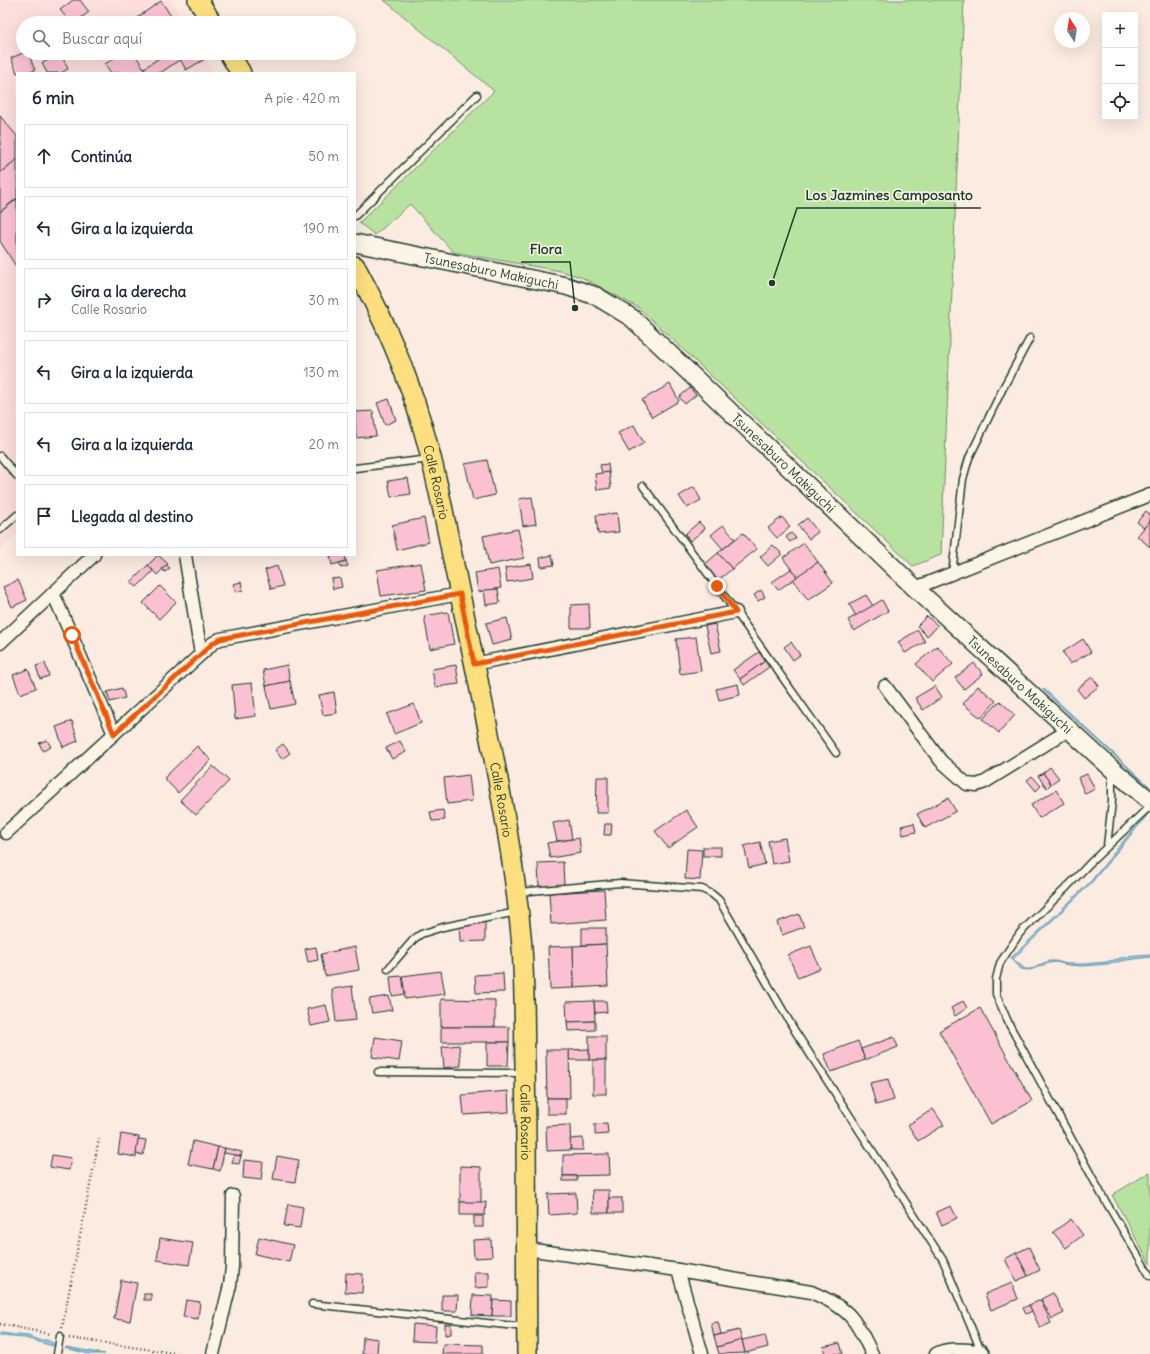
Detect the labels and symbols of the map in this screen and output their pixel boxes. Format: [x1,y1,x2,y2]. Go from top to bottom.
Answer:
north arrow [1054,12,1090,48]
callout: Los Jazmines Camposanto [797,182,981,208]
text: Los Jazmines Camposanto [805,186,973,204]
callout: Flora [521,236,570,262]
text: Flora [530,240,562,258]
street label: Tsunesaburo Makiguchi [422,249,560,293]
street label: Tsunesaburo Makiguchi [728,410,839,517]
street label: Calle Rosario [419,443,453,521]
route end [708,577,726,595]
route start [63,626,81,644]
street label: Tsunesaburo Makiguchi [964,632,1076,738]
street label: Calle Rosario [486,761,516,839]
street label: Calle Rosario [516,1084,534,1160]

